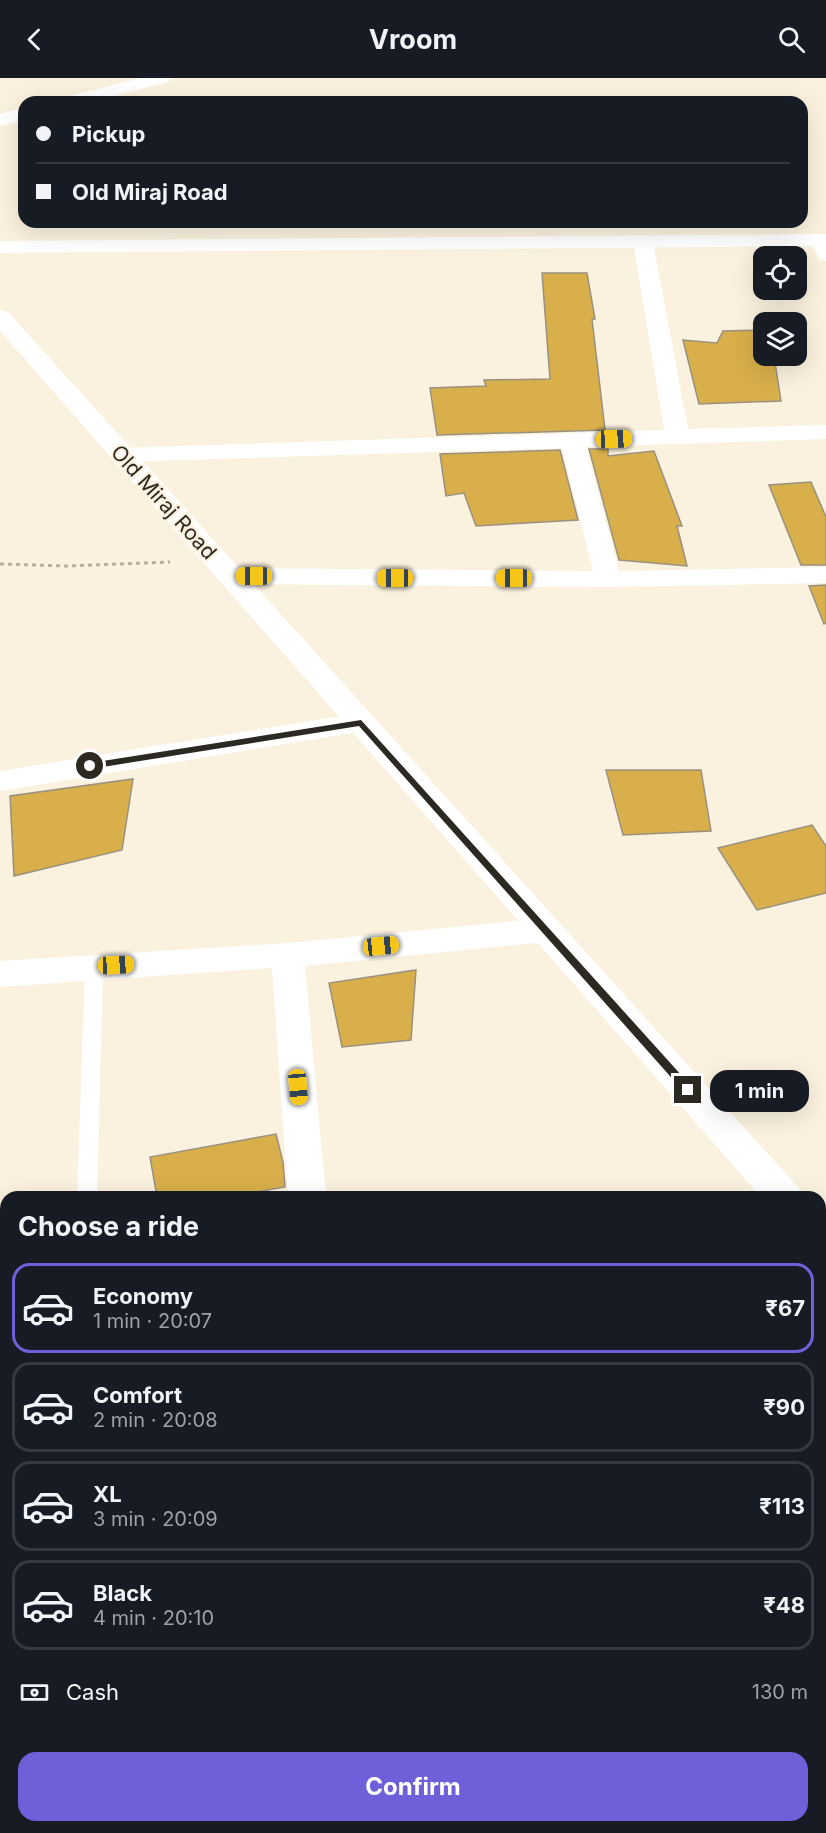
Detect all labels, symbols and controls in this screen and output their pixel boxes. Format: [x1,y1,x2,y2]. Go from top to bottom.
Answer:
icon: back [18,23,51,56]
text: Vroom [369,23,457,56]
icon: search [775,23,808,56]
text: Pickup [72,121,146,147]
text: Old Miraj Road [72,179,228,205]
map controls [753,246,807,366]
button: locate [753,246,807,300]
button: layers [753,312,807,366]
car [596,429,632,449]
street label: Old Miraj Road [106,440,222,564]
car [236,567,272,585]
car [377,569,413,587]
car [496,569,532,587]
route start [76,752,103,779]
car [362,935,400,957]
car [98,955,134,975]
car [287,1068,309,1106]
callout: 1 min [709,1069,808,1111]
route end [674,1076,701,1103]
text: 1 min [735,1079,784,1103]
text: Choose a ride [18,1210,199,1243]
icon: car [21,1281,75,1335]
text: Economy [93,1283,193,1309]
text: ₹67 [765,1295,805,1321]
text: 1 min · 20:07 [93,1309,212,1333]
icon: car [21,1380,75,1434]
text: Comfort [93,1382,182,1408]
text: ₹90 [763,1394,805,1420]
text: 2 min · 20:08 [93,1408,218,1432]
icon: car [21,1479,75,1533]
text: XL [93,1481,122,1507]
text: ₹113 [759,1493,805,1519]
text: 3 min · 20:09 [93,1507,218,1531]
icon: car [21,1578,75,1632]
text: Black [93,1580,152,1606]
text: ₹48 [763,1592,805,1618]
text: 4 min · 20:10 [93,1606,214,1630]
icon: cash [18,1676,51,1709]
text: Cash [66,1679,119,1705]
text: 130 m [752,1680,808,1704]
button: Confirm [18,1752,808,1821]

